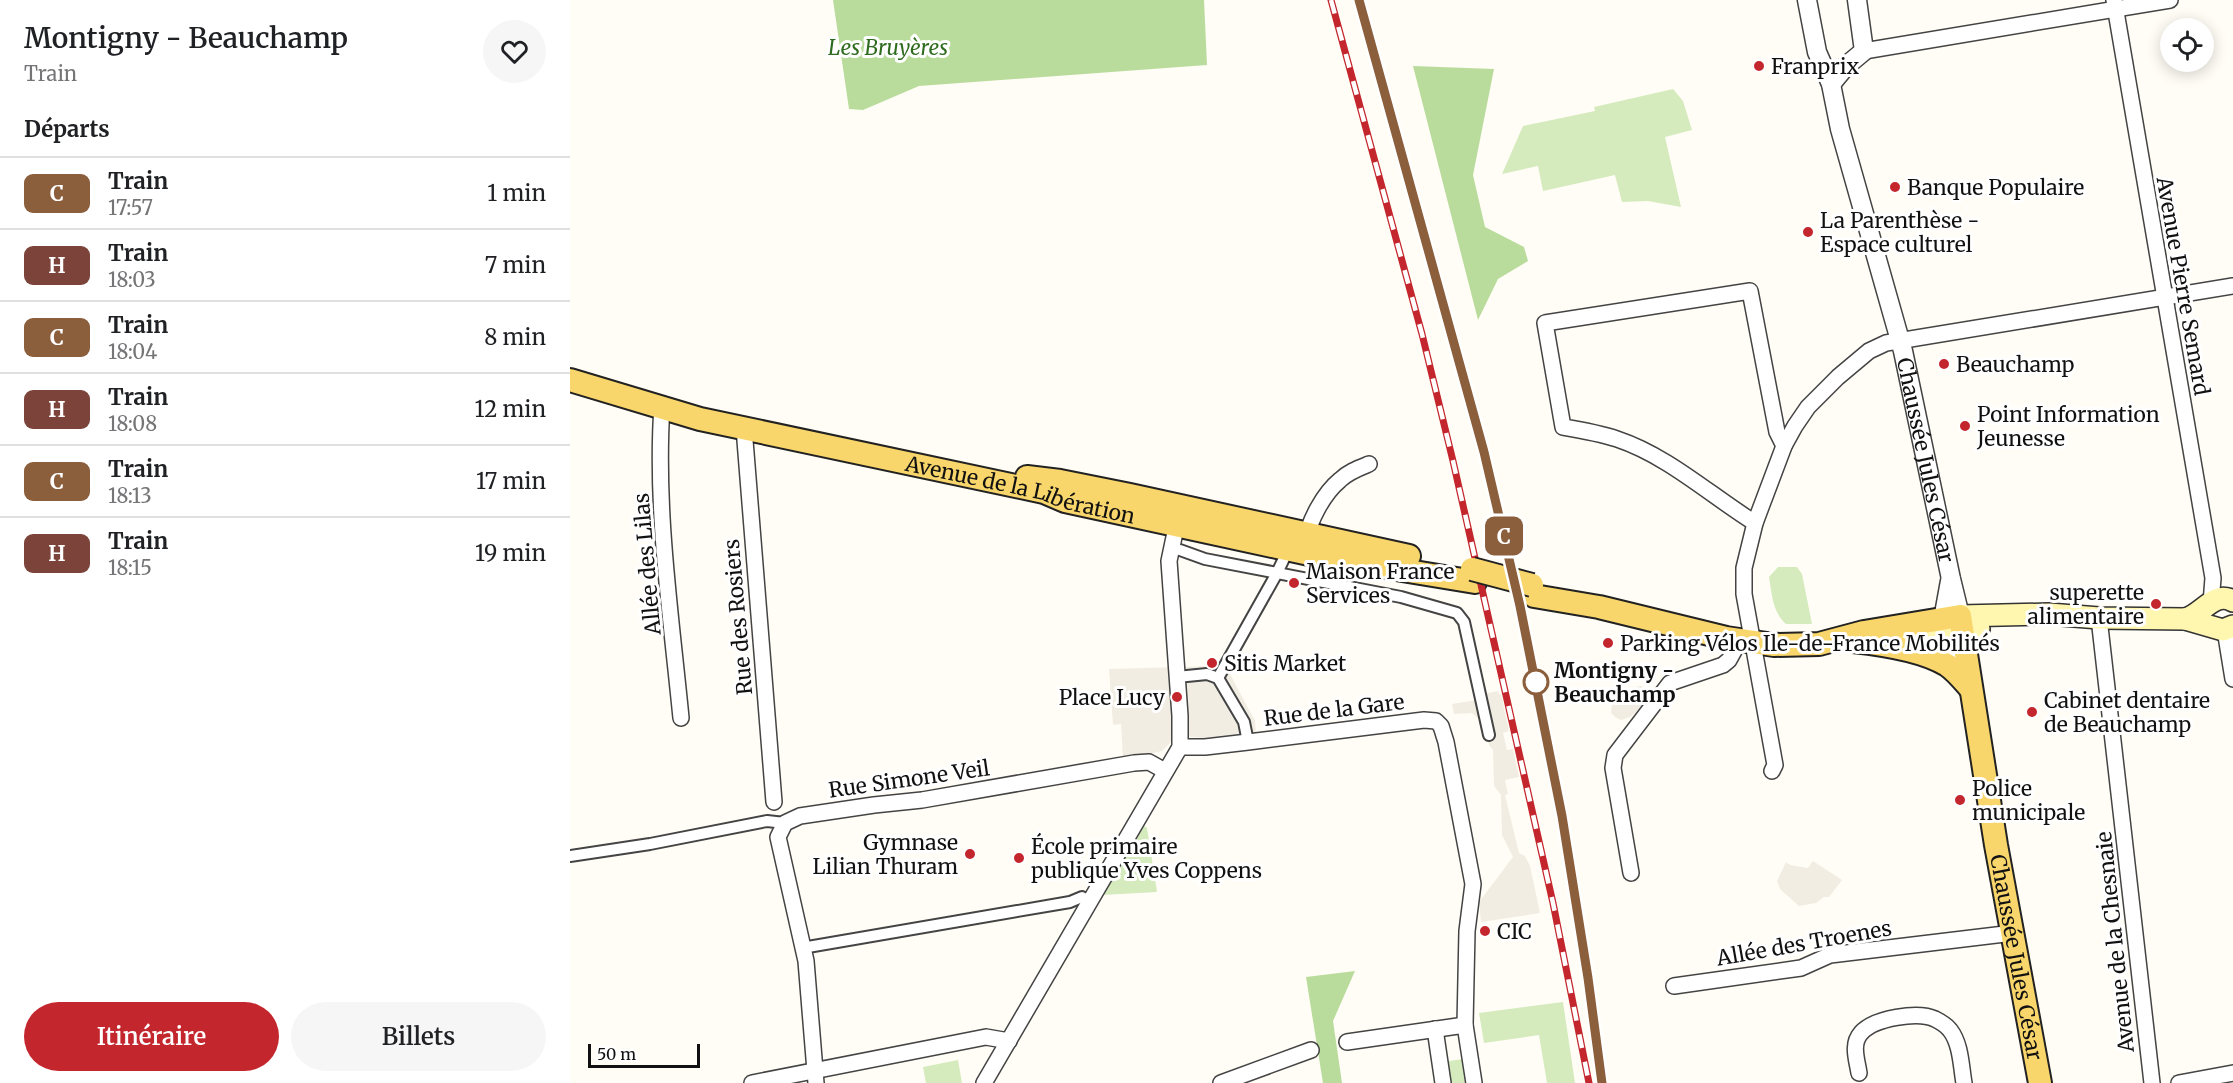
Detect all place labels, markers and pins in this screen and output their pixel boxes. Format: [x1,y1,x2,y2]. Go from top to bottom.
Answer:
place label: Franprix [1771,53,1859,80]
marker: Franprix [1752,59,1766,73]
place label: Banque Populaire [1907,174,2084,201]
marker: Banque Populaire [1888,180,1902,194]
place label: La Parenthèse - Espace culturel [1820,207,1979,258]
marker: La Parenthèse - Espace culturel [1801,225,1815,239]
place label: Beauchamp [1956,351,2075,378]
marker: Beauchamp [1937,357,1951,371]
place label: Point Information Jeunesse [1976,401,2160,452]
marker: Point Information Jeunesse [1958,419,1972,433]
place label: Maison France Services [1306,558,1454,609]
marker: Maison France Services [1287,576,1301,590]
place label: superette alimentaire [2028,579,2144,630]
marker: superette alimentaire [2149,597,2163,611]
place label: Parking Vélos Ile-de-France Mobilités [1620,630,2000,657]
marker: Parking Vélos Ile-de-France Mobilités [1601,636,1615,650]
place label: Sitis Market [1224,650,1346,677]
marker: Sitis Market [1205,656,1219,670]
place label: Montigny - Beauchamp [1554,657,1676,708]
marker: Montigny - Beauchamp [1523,669,1549,695]
place label: Place Lucy [1059,684,1166,711]
place label: Cabinet dentaire de Beauchamp [2044,687,2210,738]
marker: Place Lucy [1170,690,1184,704]
marker: Cabinet dentaire de Beauchamp [2025,705,2039,719]
place label: Police municipale [1972,775,2085,826]
marker: Police municipale [1953,793,1967,807]
place label: Gymnase Lilian Thuram [813,829,958,880]
place label: École primaire publique Yves Coppens [1031,832,1262,884]
marker: Gymnase Lilian Thuram [963,847,977,861]
marker: École primaire publique Yves Coppens [1012,851,1026,865]
place label: CIC [1497,918,1532,945]
marker: CIC [1478,924,1492,938]

